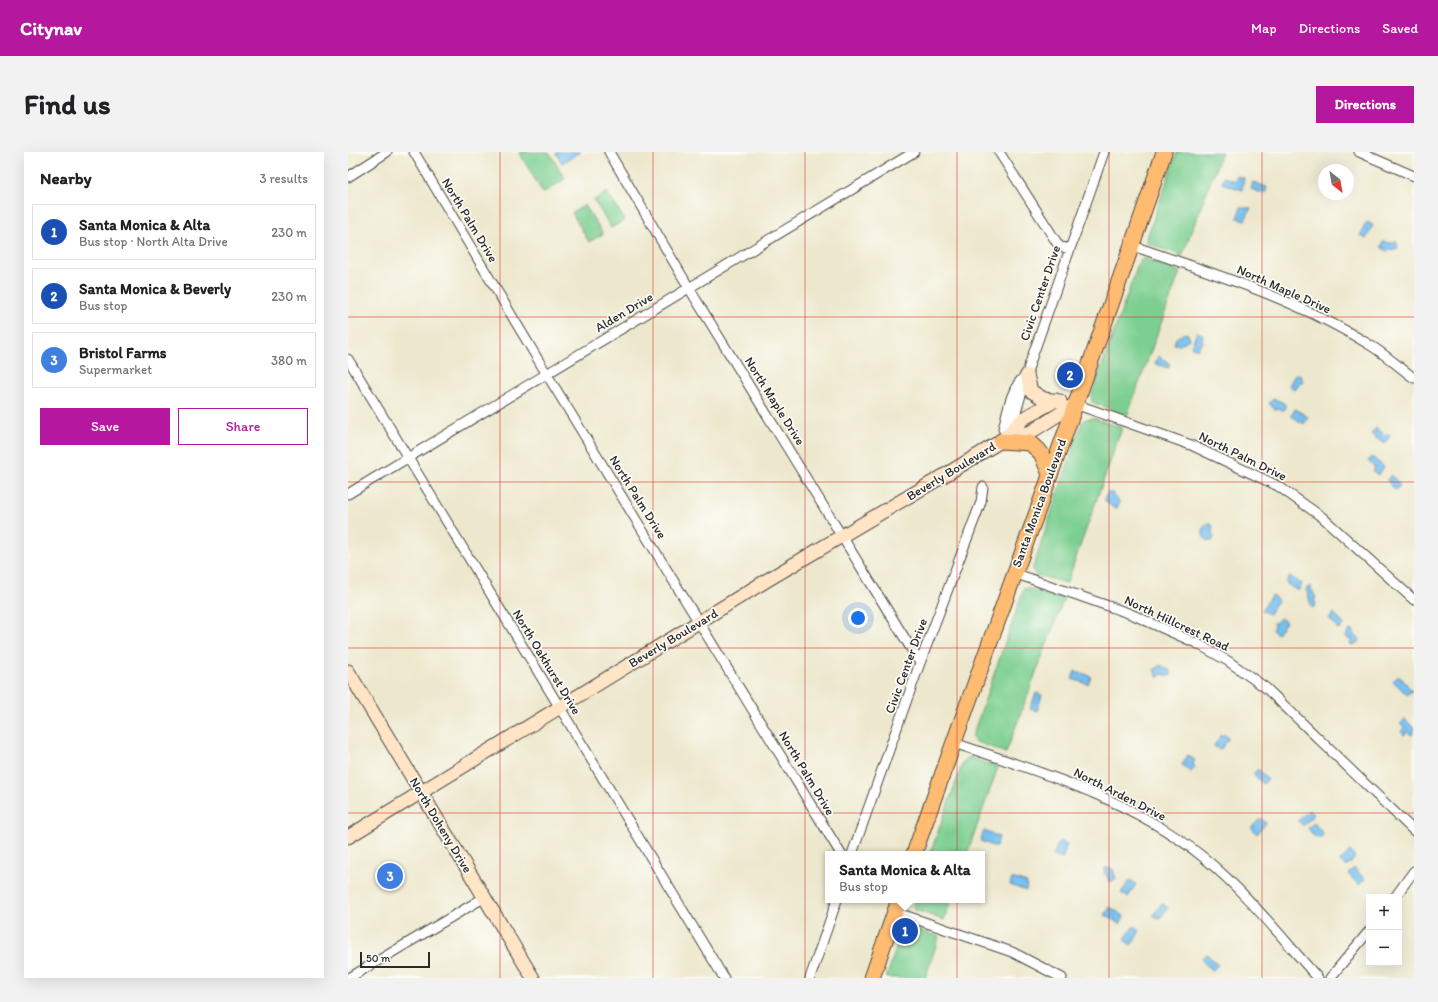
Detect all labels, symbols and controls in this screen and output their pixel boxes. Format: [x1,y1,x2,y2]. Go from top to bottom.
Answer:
text: Citynav [20,17,82,40]
text: Map [1251,20,1277,37]
text: Directions [1299,20,1360,37]
text: Saved [1382,20,1418,37]
button: Directions [1316,86,1414,123]
text: Find us [24,87,111,121]
north arrow [1318,164,1354,200]
text: Nearby [40,168,92,188]
text: 3 results [259,171,308,186]
street label: North Palm Drive [439,175,501,265]
text: Santa Monica & Alta [79,216,210,234]
text: 1 [51,225,57,240]
text: 230 m [271,225,307,240]
text: Bus stop · North Alta Drive [79,234,228,249]
street label: Civic Center Drive [1017,243,1063,343]
street label: North Maple Drive [1235,262,1333,316]
text: Santa Monica & Beverly [79,280,231,298]
text: 2 [51,289,57,304]
text: 230 m [271,289,307,304]
street label: Alden Drive [592,289,656,335]
text: Bus stop [79,298,127,313]
text: Bristol Farms [79,344,166,362]
text: 3 [50,353,58,368]
text: 380 m [271,353,307,368]
street label: North Maple Drive [742,354,808,448]
pin: 2 [1057,360,1083,390]
text: Supermarket [79,362,152,377]
button: Save [40,408,170,445]
button: Share [178,408,308,445]
street label: North Palm Drive [1197,428,1289,484]
street label: Santa Monica Boulevard [1009,437,1069,569]
street label: Beverly Boulevard [904,438,998,504]
street label: North Palm Drive [606,453,670,541]
street label: North Hillcrest Road [1122,592,1232,654]
street label: Beverly Boulevard [626,605,720,671]
street label: North Oakhurst Drive [510,607,584,717]
your location [848,608,868,628]
street label: Civic Center Drive [882,616,930,716]
street label: North Palm Drive [776,728,838,818]
street label: North Arden Drive [1071,764,1169,824]
street label: North Doheny Drive [407,775,475,875]
popup [825,851,985,903]
pin: 3 [377,861,403,891]
text: Santa Monica & Alta [839,861,971,879]
text: Bus stop [839,879,888,894]
map controls [1366,894,1402,966]
button: + [1366,894,1402,930]
pin: 1 [892,916,918,946]
button: − [1366,930,1402,966]
scale bar [360,950,430,969]
text: 50 m [366,952,390,965]

